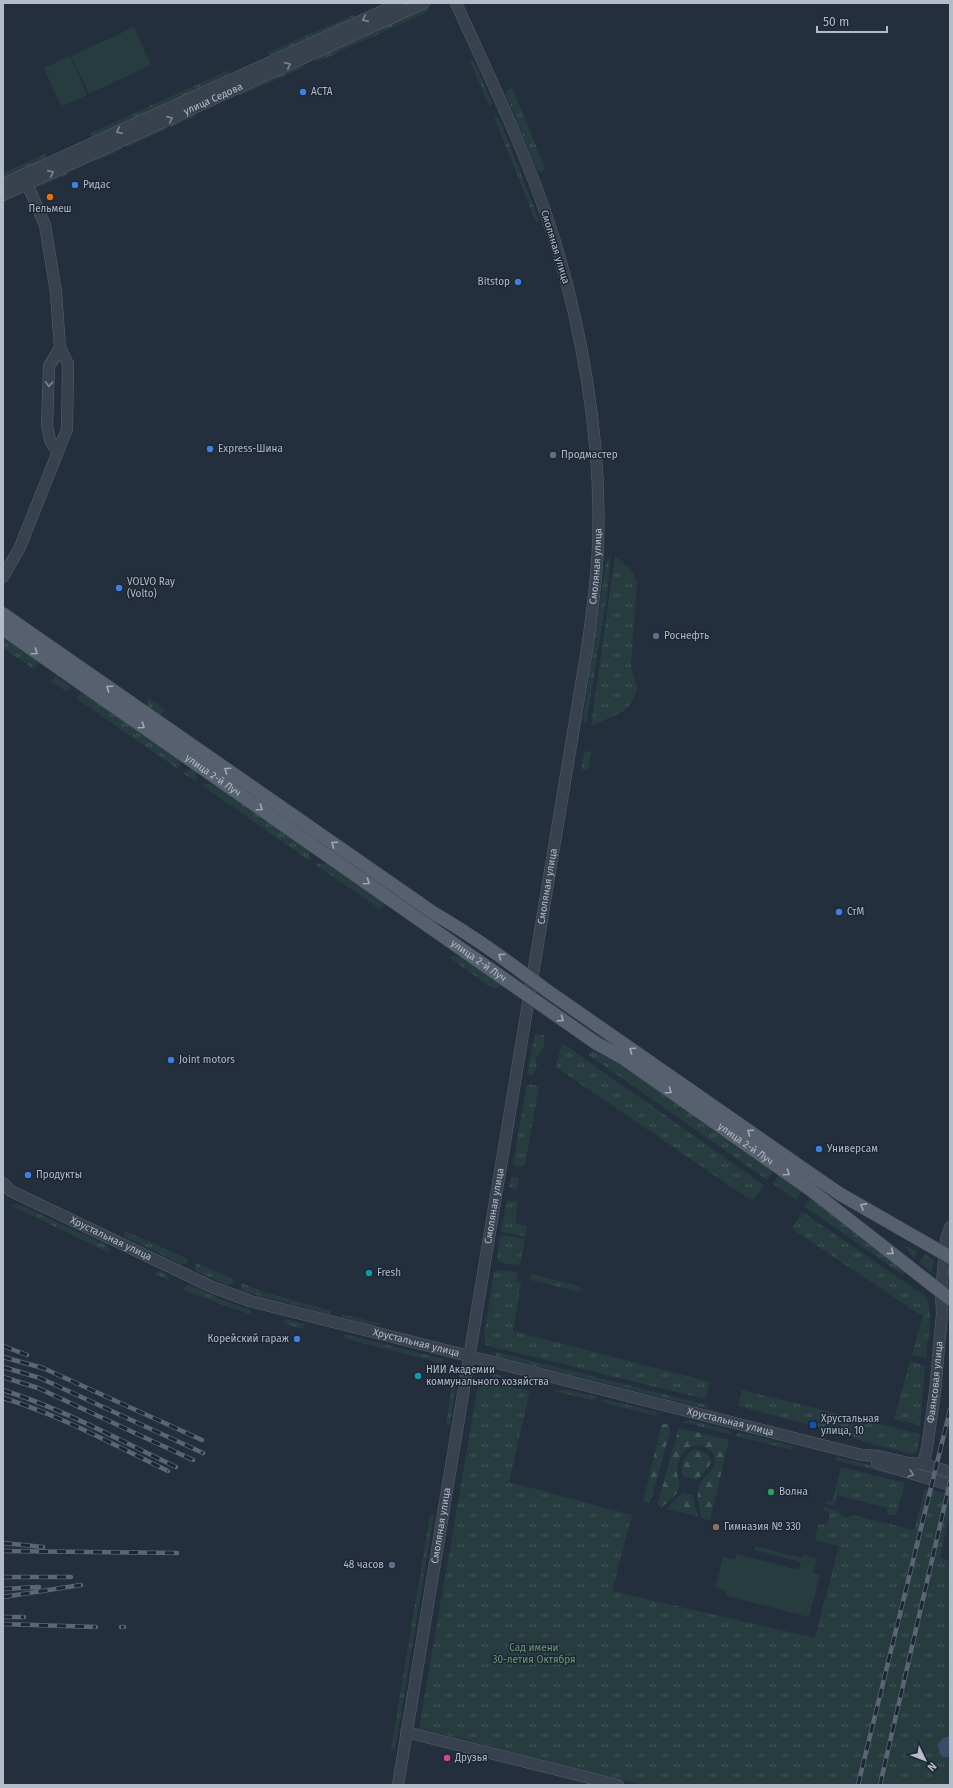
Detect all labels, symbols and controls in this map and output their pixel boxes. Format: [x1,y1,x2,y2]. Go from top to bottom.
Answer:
scale bar [817,8,887,34]
one-way arrow [361,14,369,22]
text: 50 m [823,15,849,29]
one-way arrow [284,62,291,70]
street label: улица Седова [182,80,245,118]
place label: АСТА [311,86,333,98]
marker: АСТА [298,87,308,97]
one-way arrow [165,116,173,124]
one-way arrow [115,126,123,134]
one-way arrow [47,170,55,178]
place label: Ридас [83,179,111,191]
marker: Ридас [70,180,80,190]
marker: Пельмеш [45,192,55,202]
place label: Пельмеш [28,203,72,215]
street label: Смоляная улица [538,209,572,285]
place label: Bitstop [478,276,510,288]
marker: Bitstop [513,277,523,287]
one-way arrow [44,381,53,387]
place label: Express-Шина [218,443,283,455]
marker: Express-Шина [205,444,215,454]
place label: Продмастер [561,449,618,461]
marker: Продмастер [548,450,558,460]
street label: Смоляная улица [587,528,604,605]
place label: VOLVO Ray (Volto) [127,576,175,600]
marker: VOLVO Ray (Volto) [114,583,124,593]
place label: Роснефть [664,630,709,642]
marker: Роснефть [651,631,661,641]
one-way arrow [31,647,38,655]
one-way arrow [106,686,113,693]
one-way arrow [137,721,144,728]
street label: улица 2-й Луч [183,752,243,799]
one-way arrow [224,767,231,775]
one-way arrow [256,803,263,811]
one-way arrow [331,842,338,849]
street label: Смоляная улица [535,847,560,925]
one-way arrow [363,877,370,885]
place label: СтМ [847,906,865,918]
marker: СтМ [834,907,844,917]
street label: улица 2-й Луч [448,937,509,985]
one-way arrow [498,953,505,961]
one-way arrow [557,1014,564,1021]
one-way arrow [630,1048,637,1055]
place label: Joint motors [179,1054,235,1066]
marker: Joint motors [166,1055,176,1065]
one-way arrow [665,1086,672,1093]
street label: улица 2-й Луч [716,1120,776,1168]
one-way arrow [748,1130,755,1137]
place label: Универсам [827,1143,878,1155]
marker: Универсам [814,1144,824,1154]
street label: Смоляная улица [482,1167,507,1245]
one-way arrow [783,1168,790,1175]
place label: Продукты [36,1169,82,1181]
marker: Продукты [23,1170,33,1180]
one-way arrow [859,1204,867,1211]
street label: Хрустальная улица [68,1214,154,1263]
one-way arrow [887,1247,894,1254]
place label: Fresh [377,1267,401,1279]
marker: Fresh [364,1268,374,1278]
street label: Хрустальная улица [372,1326,461,1360]
place label: Корейский гараж [208,1333,289,1345]
marker: Корейский гараж [292,1334,302,1344]
street label: Фаянсовая улица [925,1340,946,1424]
place label: НИИ Академии коммунального хозяйства [426,1364,549,1388]
marker: НИИ Академии коммунального хозяйства [413,1371,423,1381]
street label: Хрустальная улица [686,1405,775,1439]
place label: Хрустальная улица, 10 [821,1413,879,1437]
marker: Хрустальная улица, 10 [808,1420,818,1430]
one-way arrow [908,1469,915,1478]
place label: Волна [779,1486,808,1498]
street label: Смоляная улица [429,1487,453,1564]
marker: Волна [766,1487,776,1497]
place label: Гимназия № 330 [724,1521,801,1533]
marker: Гимназия № 330 [711,1522,721,1532]
place label: 48 часов [344,1559,384,1571]
marker: 48 часов [387,1560,397,1570]
park label: Сад имени 30-летия Октября [492,1642,576,1666]
north arrow [905,1740,945,1780]
place label: Друзья [454,1752,487,1764]
marker: Друзья [442,1753,452,1763]
text: N [925,1759,939,1774]

